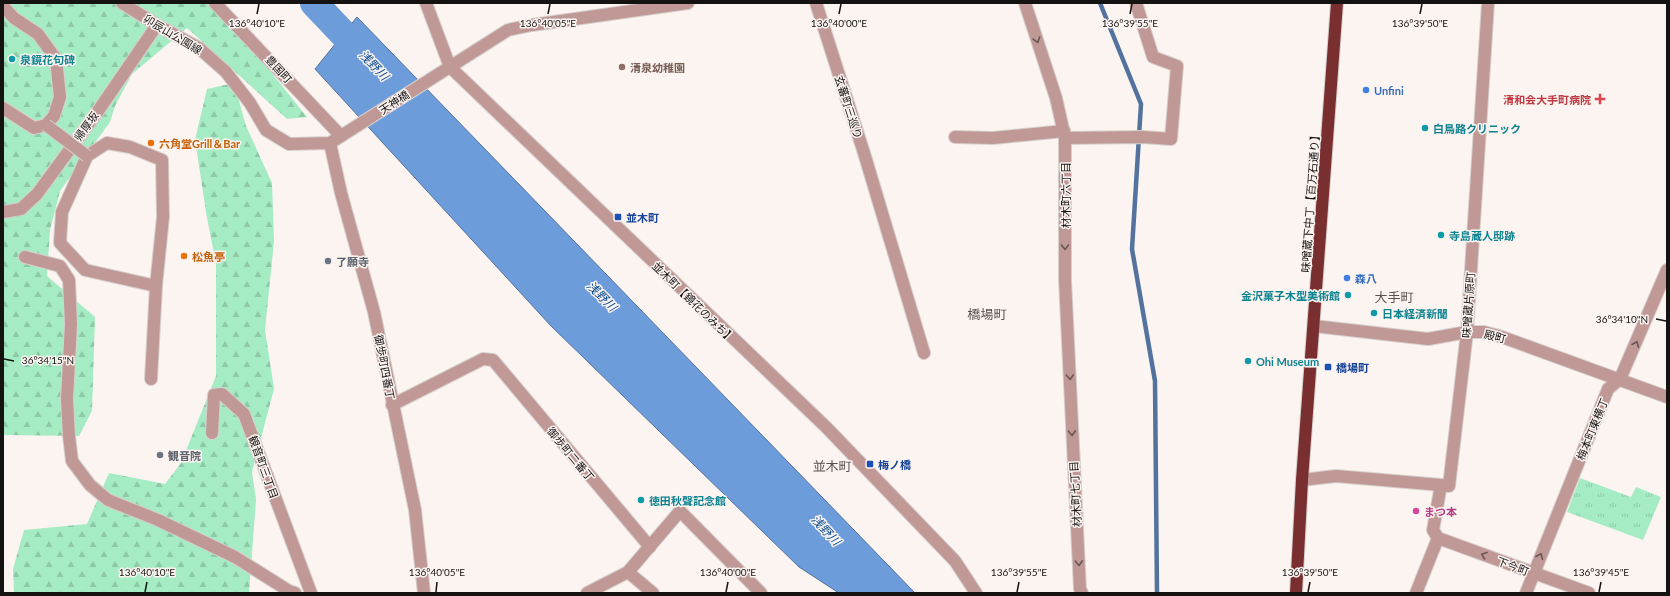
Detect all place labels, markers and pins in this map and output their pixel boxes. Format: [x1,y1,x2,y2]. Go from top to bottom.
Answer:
place label: 泉鏡花句碑 [20,53,75,66]
marker: 泉鏡花句碑 [7,54,17,64]
place label: 清泉幼稚園 [630,61,685,74]
marker: 清泉幼稚園 [617,62,627,72]
place label: Unfini [1374,84,1404,97]
marker: Unfini [1361,85,1371,95]
place label: 清和会大手町病院 [1503,93,1591,106]
marker: 清和会大手町病院 [1594,93,1606,105]
place label: 白鳥路クリニック [1433,122,1521,135]
marker: 白鳥路クリニック [1420,123,1430,133]
place label: 六角堂Grill＆Bar [159,137,241,150]
marker: 六角堂Grill＆Bar [146,138,156,148]
place label: 並木町 [626,211,659,224]
marker: 並木町 [613,212,623,222]
place label: 寺島蔵人邸跡 [1449,229,1515,242]
marker: 寺島蔵人邸跡 [1436,230,1446,240]
place label: 松魚亭 [192,250,225,263]
marker: 松魚亭 [179,251,189,261]
place label: 了願寺 [336,255,369,268]
marker: 了願寺 [323,256,333,266]
place label: 森八 [1355,272,1377,285]
marker: 森八 [1342,273,1352,283]
place label: 金沢菓子木型美術館 [1241,289,1340,302]
marker: 金沢菓子木型美術館 [1343,290,1353,300]
place label: 日本経済新聞 [1382,307,1448,320]
marker: 日本経済新聞 [1369,308,1379,318]
place label: Ohi Museum [1256,355,1319,368]
marker: Ohi Museum [1243,356,1253,366]
place label: 橋場町 [1336,361,1369,374]
marker: 橋場町 [1323,362,1333,372]
place label: 観音院 [168,449,201,462]
marker: 観音院 [155,450,165,460]
place label: 梅ノ橋 [878,458,911,471]
marker: 梅ノ橋 [865,459,875,469]
place label: 徳田秋聲記念館 [649,494,726,507]
marker: 徳田秋聲記念館 [636,495,646,505]
place label: まつ本 [1424,505,1457,518]
marker: まつ本 [1411,506,1421,516]

